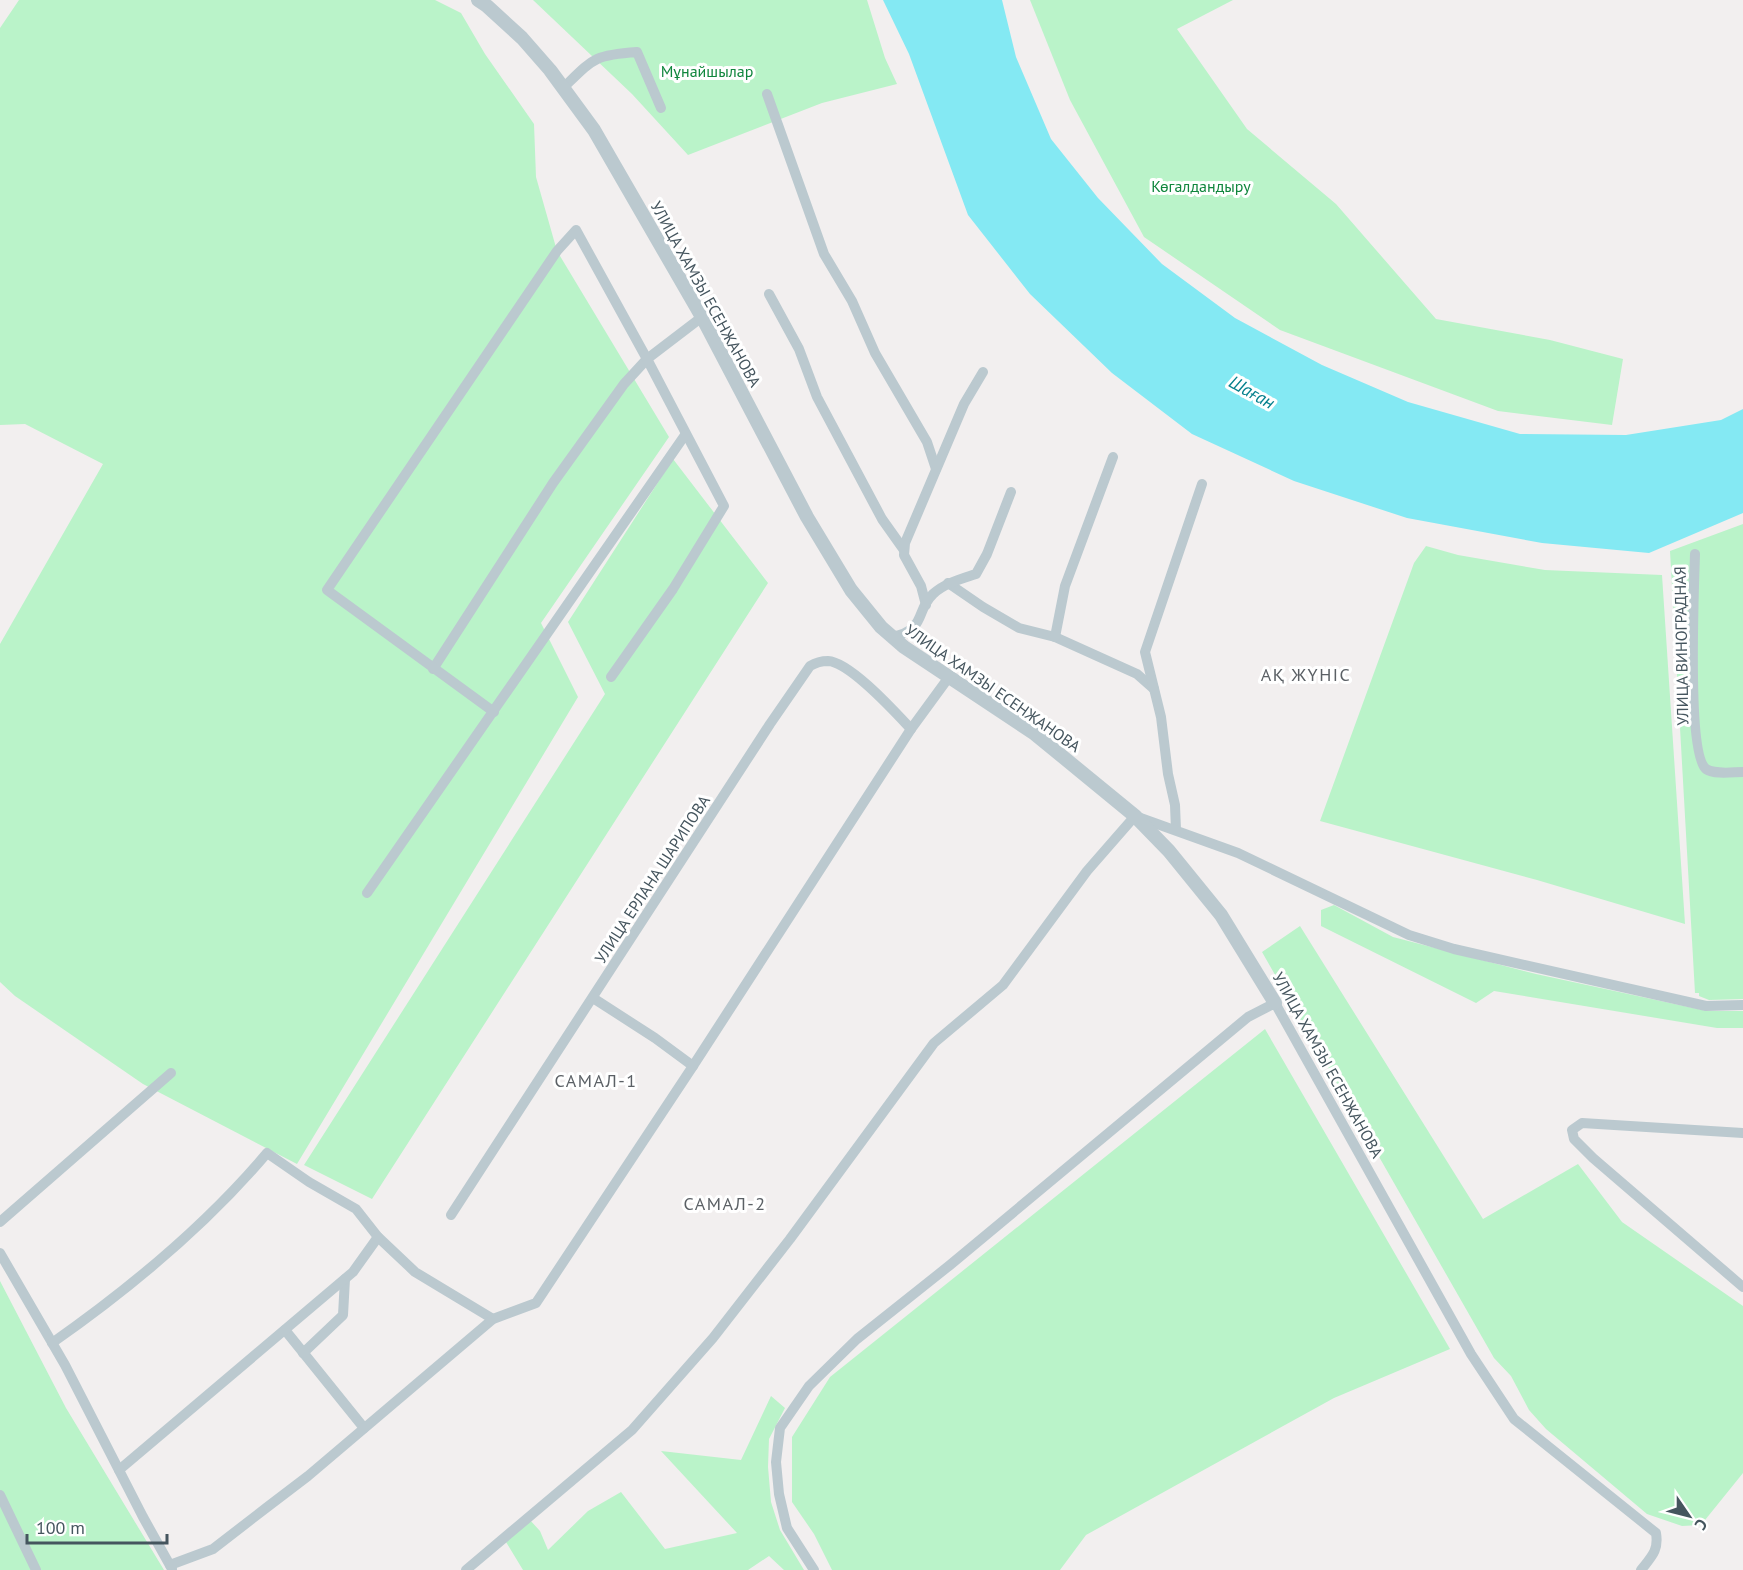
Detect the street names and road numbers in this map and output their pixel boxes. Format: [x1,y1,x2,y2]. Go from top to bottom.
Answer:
street label: УЛИЦА ХАМЗЫ ЕСЕНЖАНОВА [647,198,766,391]
street label: УЛИЦА ВИНОГРАДНАЯ [1670,566,1692,726]
street label: УЛИЦА ХАМЗЫ ЕСЕНЖАНОВА [902,620,1085,757]
street label: УЛИЦА ЕРЛАНА ШАРИПОВА [590,791,714,967]
street label: УЛИЦА ХАМЗЫ ЕСЕНЖАНОВА [1269,969,1388,1162]

